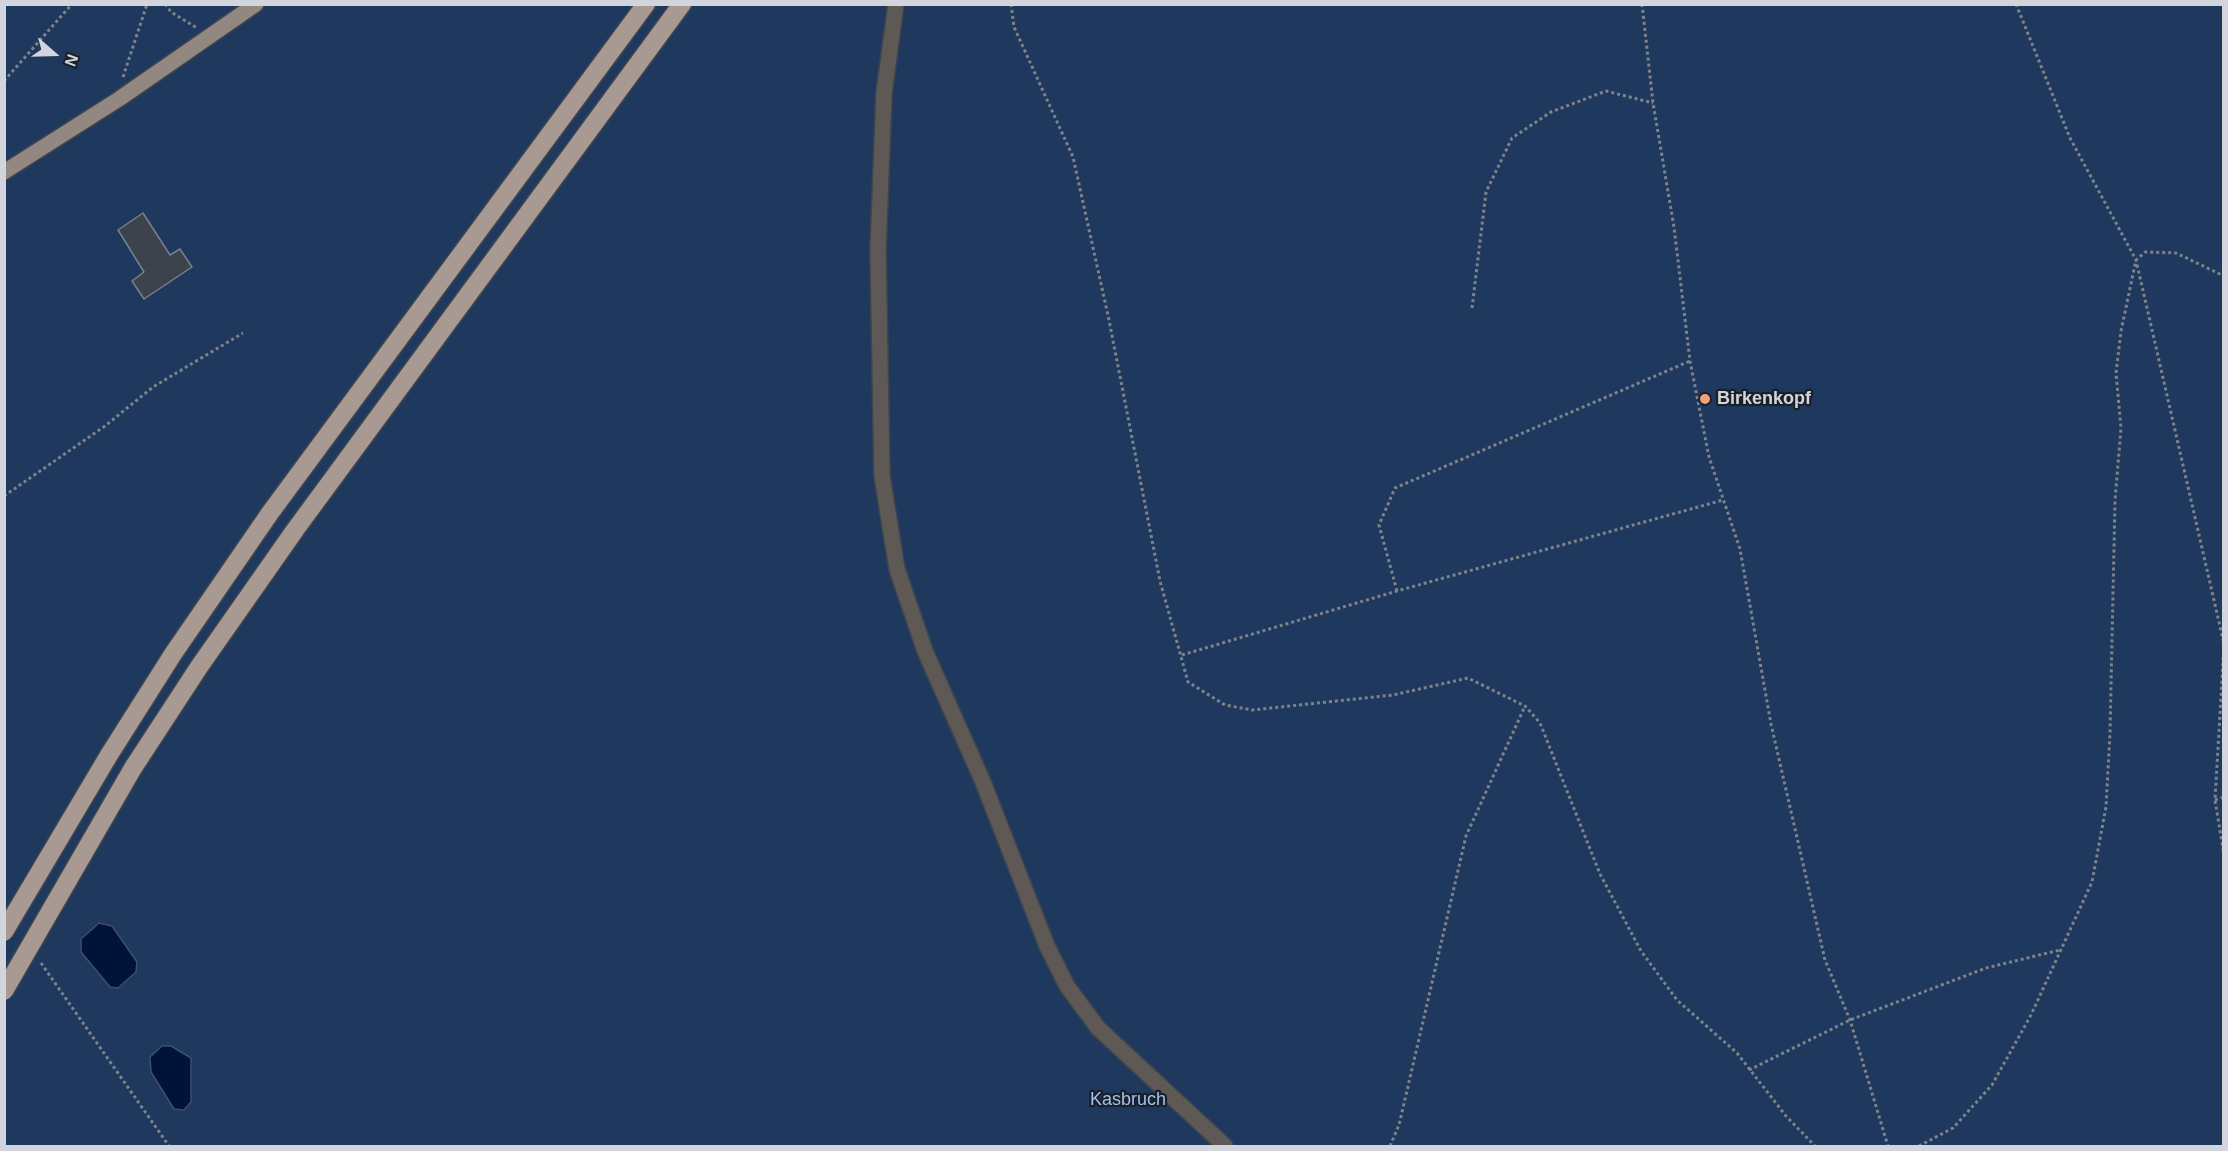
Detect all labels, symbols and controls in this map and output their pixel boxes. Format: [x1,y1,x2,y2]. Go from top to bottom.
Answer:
north arrow [24,24,84,84]
text: N [61,52,81,69]
place label: Birkenkopf [1717,388,1811,410]
marker: Birkenkopf [1698,392,1712,406]
park label: Kasbruch [1090,1089,1166,1111]

